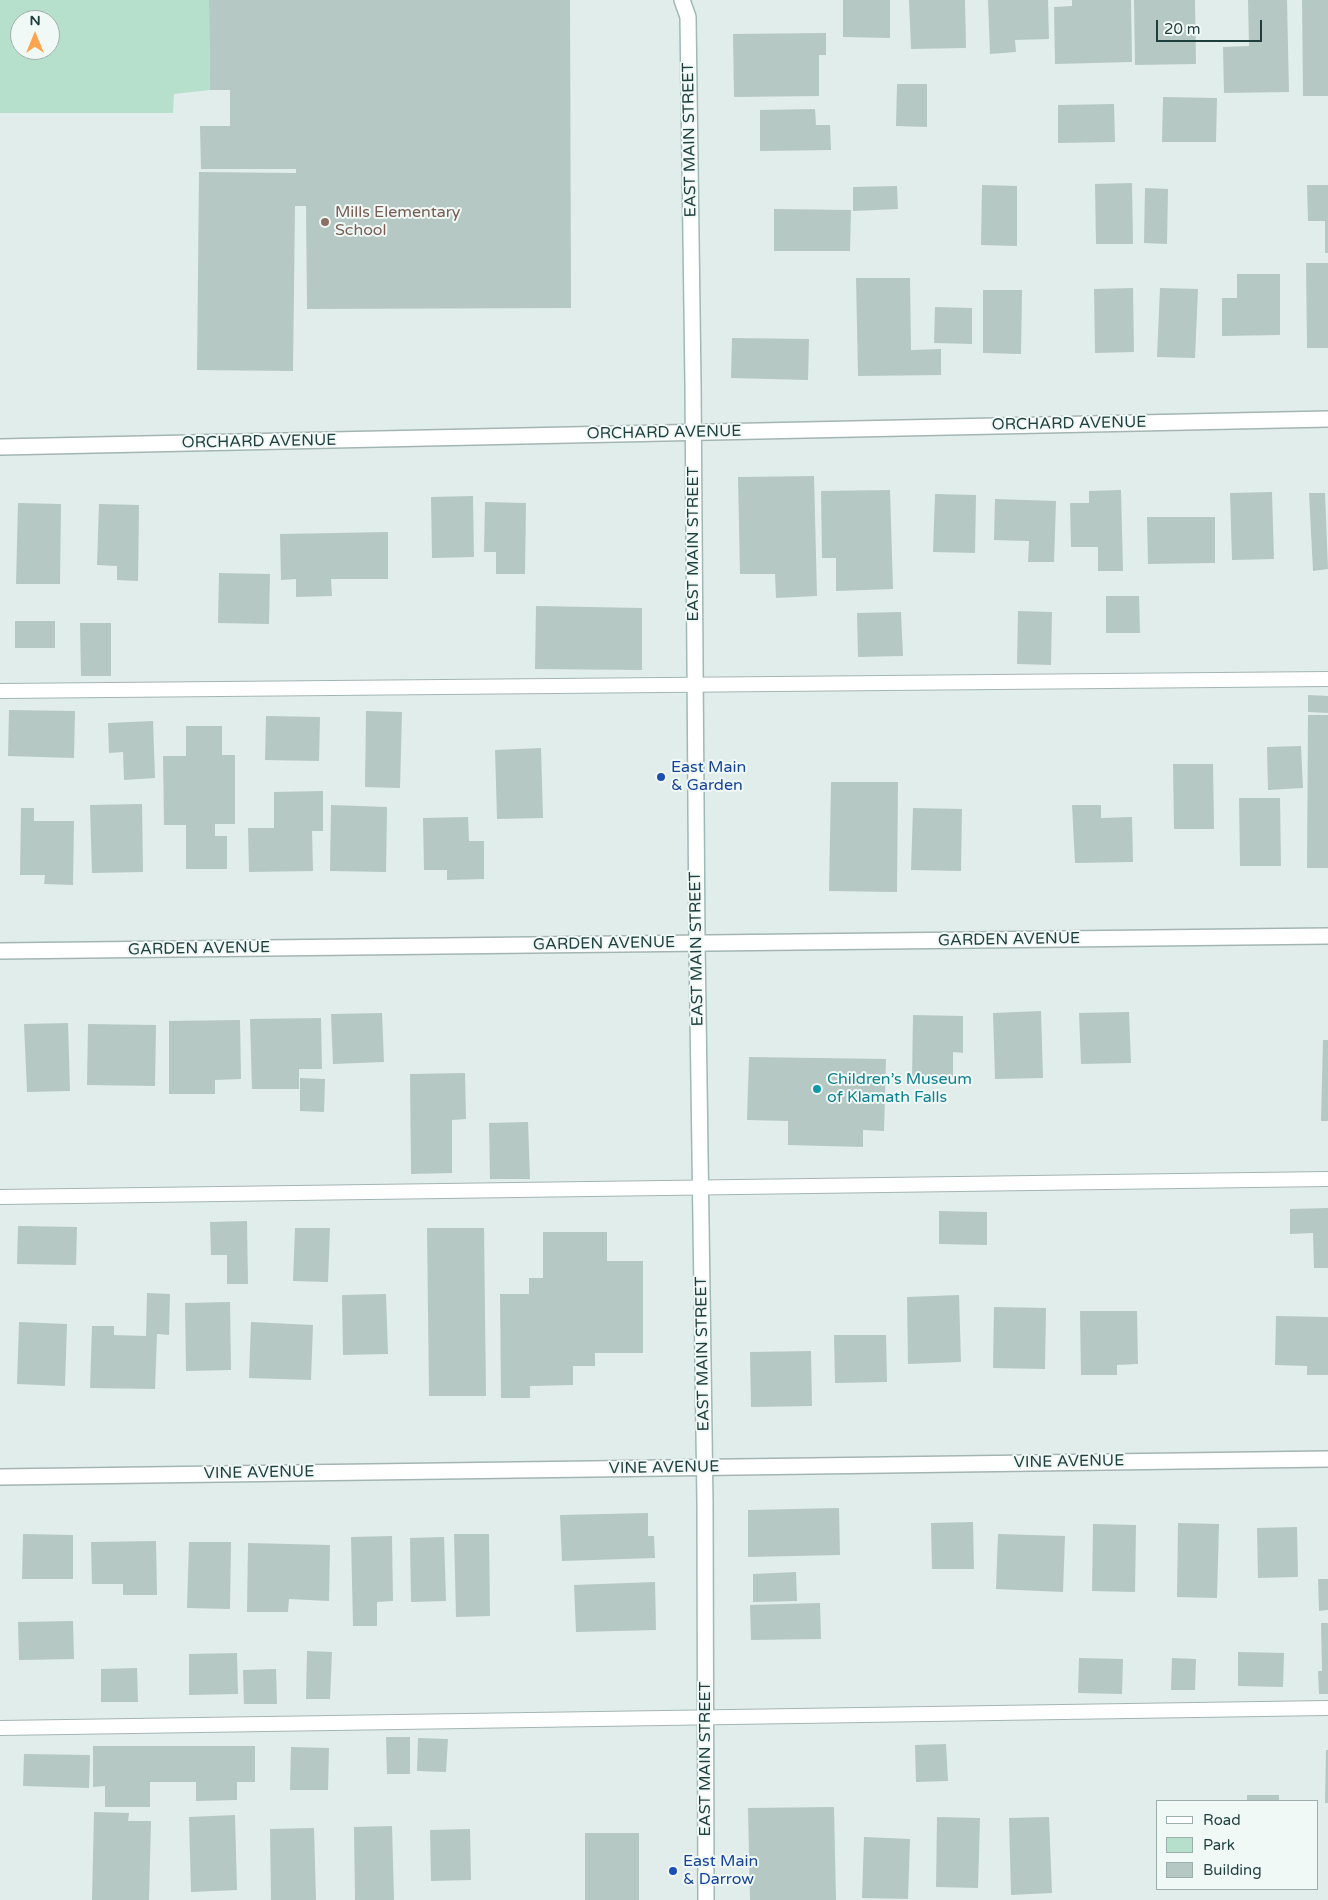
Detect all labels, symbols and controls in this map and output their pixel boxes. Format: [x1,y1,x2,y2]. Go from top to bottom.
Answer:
north arrow [10,10,60,60]
scale bar [1158,10,1264,42]
text: N [29,12,41,29]
text: 20 m [1164,20,1201,38]
street label: EAST MAIN STREET [679,62,701,218]
place label: Mills Elementary School [335,203,460,241]
marker: Mills Elementary School [319,216,331,228]
street label: ORCHARD AVENUE [991,413,1147,435]
street label: ORCHARD AVENUE [586,422,742,444]
street label: ORCHARD AVENUE [181,431,337,453]
street label: EAST MAIN STREET [684,467,704,621]
place label: East Main & Garden [671,758,746,796]
marker: East Main & Garden [655,771,667,783]
street label: EAST MAIN STREET [686,871,708,1027]
street label: GARDEN AVENUE [938,929,1080,951]
street label: GARDEN AVENUE [533,933,675,955]
street label: GARDEN AVENUE [128,938,270,960]
place label: Children’s Museum of Klamath Falls [827,1070,972,1108]
marker: Children’s Museum of Klamath Falls [811,1083,823,1095]
street label: EAST MAIN STREET [692,1276,714,1432]
street label: VINE AVENUE [1014,1451,1124,1473]
street label: VINE AVENUE [609,1457,719,1479]
street label: VINE AVENUE [204,1462,314,1484]
street label: EAST MAIN STREET [696,1682,716,1836]
legend [1156,1800,1318,1890]
text: Road [1203,1811,1241,1829]
text: Park [1203,1836,1235,1854]
place label: East Main & Darrow [683,1852,758,1890]
text: Building [1203,1861,1262,1879]
marker: East Main & Darrow [667,1865,679,1877]

